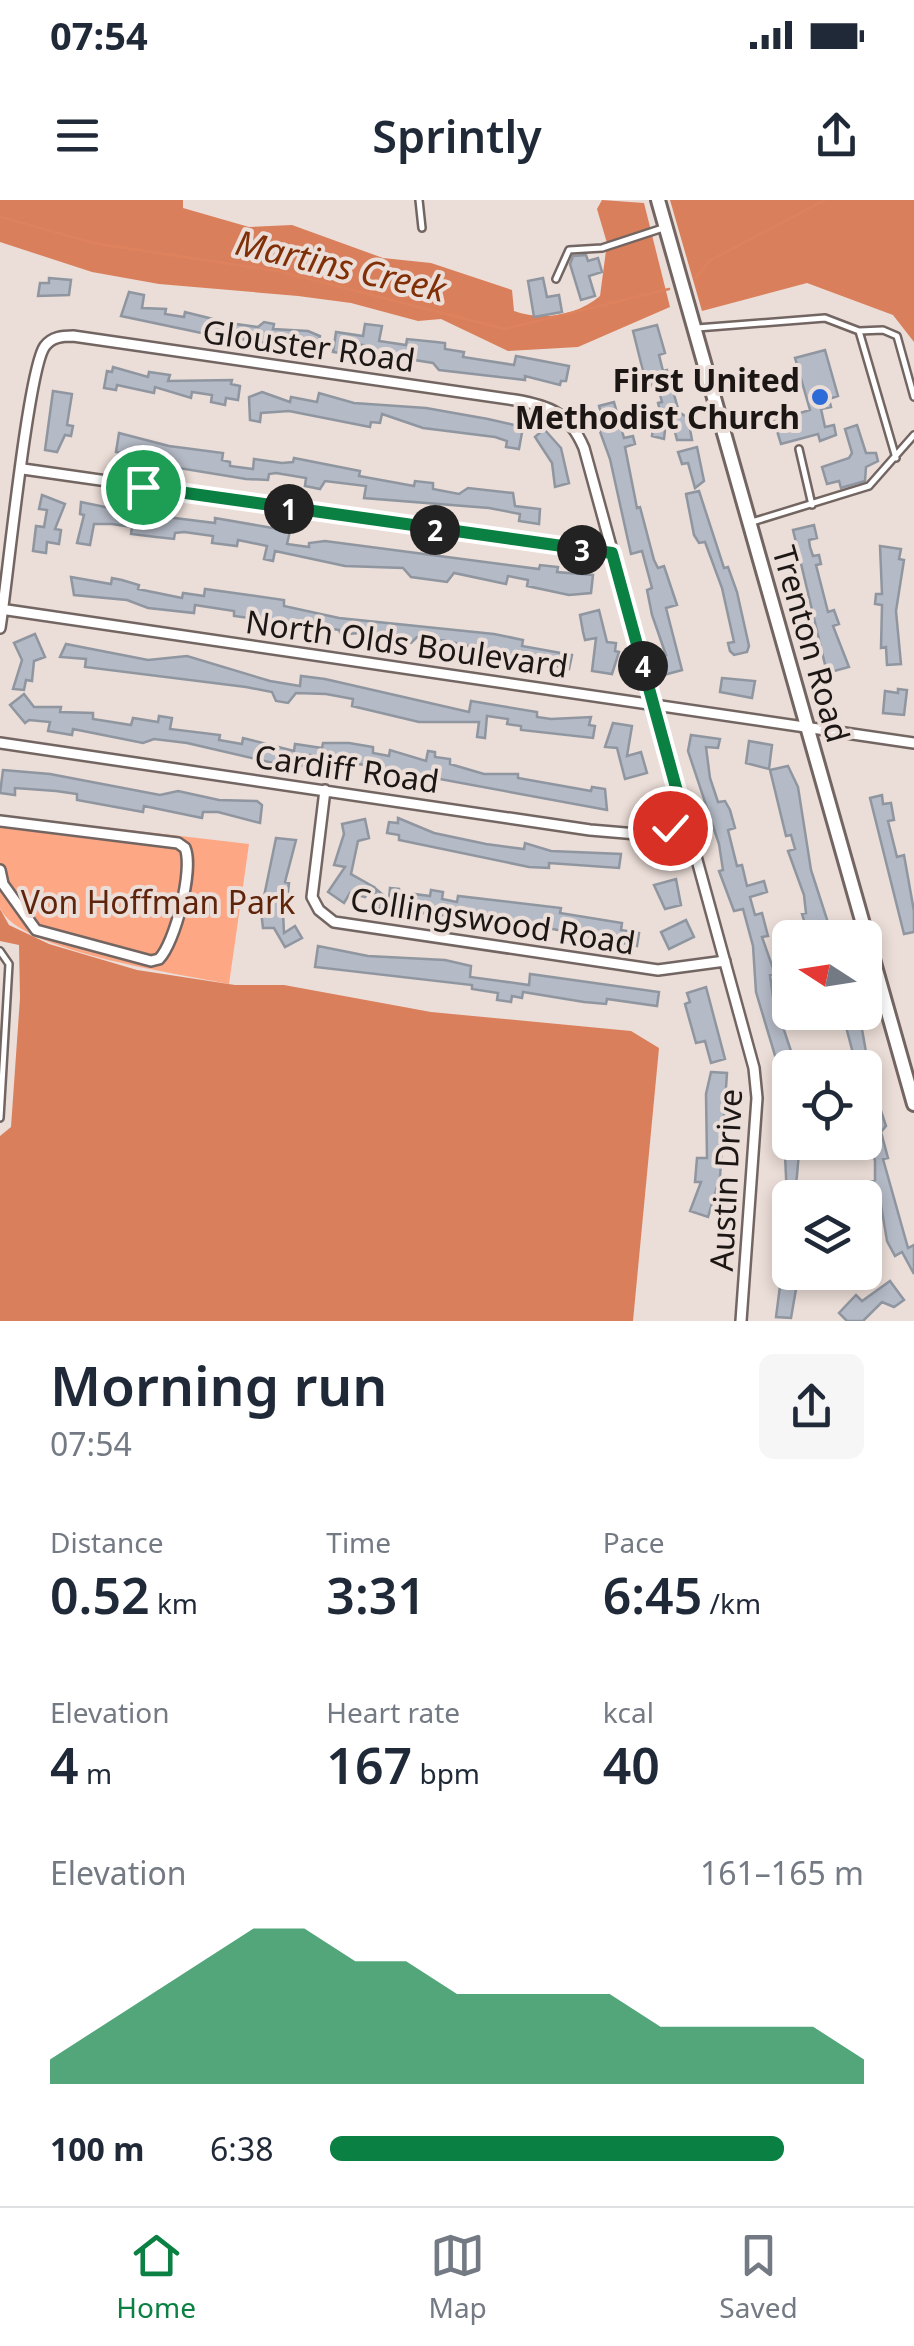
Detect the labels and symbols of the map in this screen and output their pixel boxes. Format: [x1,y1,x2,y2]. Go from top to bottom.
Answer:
water label: Martins Creek [231,218,452,312]
street label: Glouster Road [200,309,418,381]
place label: First United Methodist Church [515,358,800,438]
marker: First United Methodist Church [809,386,831,408]
pin [101,445,186,530]
pin: 1 [264,484,314,534]
pin: 2 [410,505,460,555]
pin: 3 [557,525,607,575]
street label: Trenton Road [763,541,861,747]
street label: North Olds Boulevard [243,599,571,687]
pin: 4 [618,641,668,691]
street label: Cardiff Road [252,734,442,802]
pin [628,786,713,871]
street label: Collingswood Road [347,876,639,964]
park label: Von Hoffman Park [21,880,295,923]
north arrow [772,920,882,1030]
street label: Austin Drive [699,1088,751,1272]

